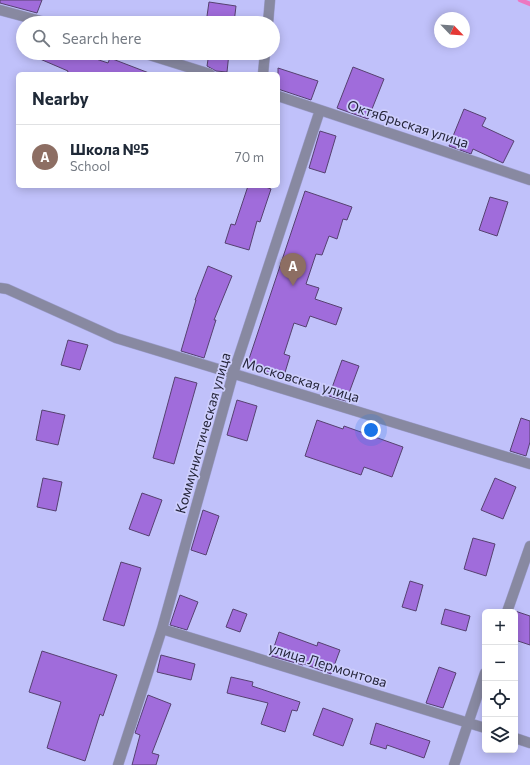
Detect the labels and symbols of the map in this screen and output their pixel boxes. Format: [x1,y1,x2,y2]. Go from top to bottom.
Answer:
north arrow [434,12,470,48]
street label: Октябрьская улица [345,96,471,151]
pin: A [280,253,306,286]
street label: Коммунистическая улица [171,350,234,515]
street label: Московская улица [241,354,362,405]
your location [361,420,381,440]
street label: улица Лермонтова [267,638,389,691]

